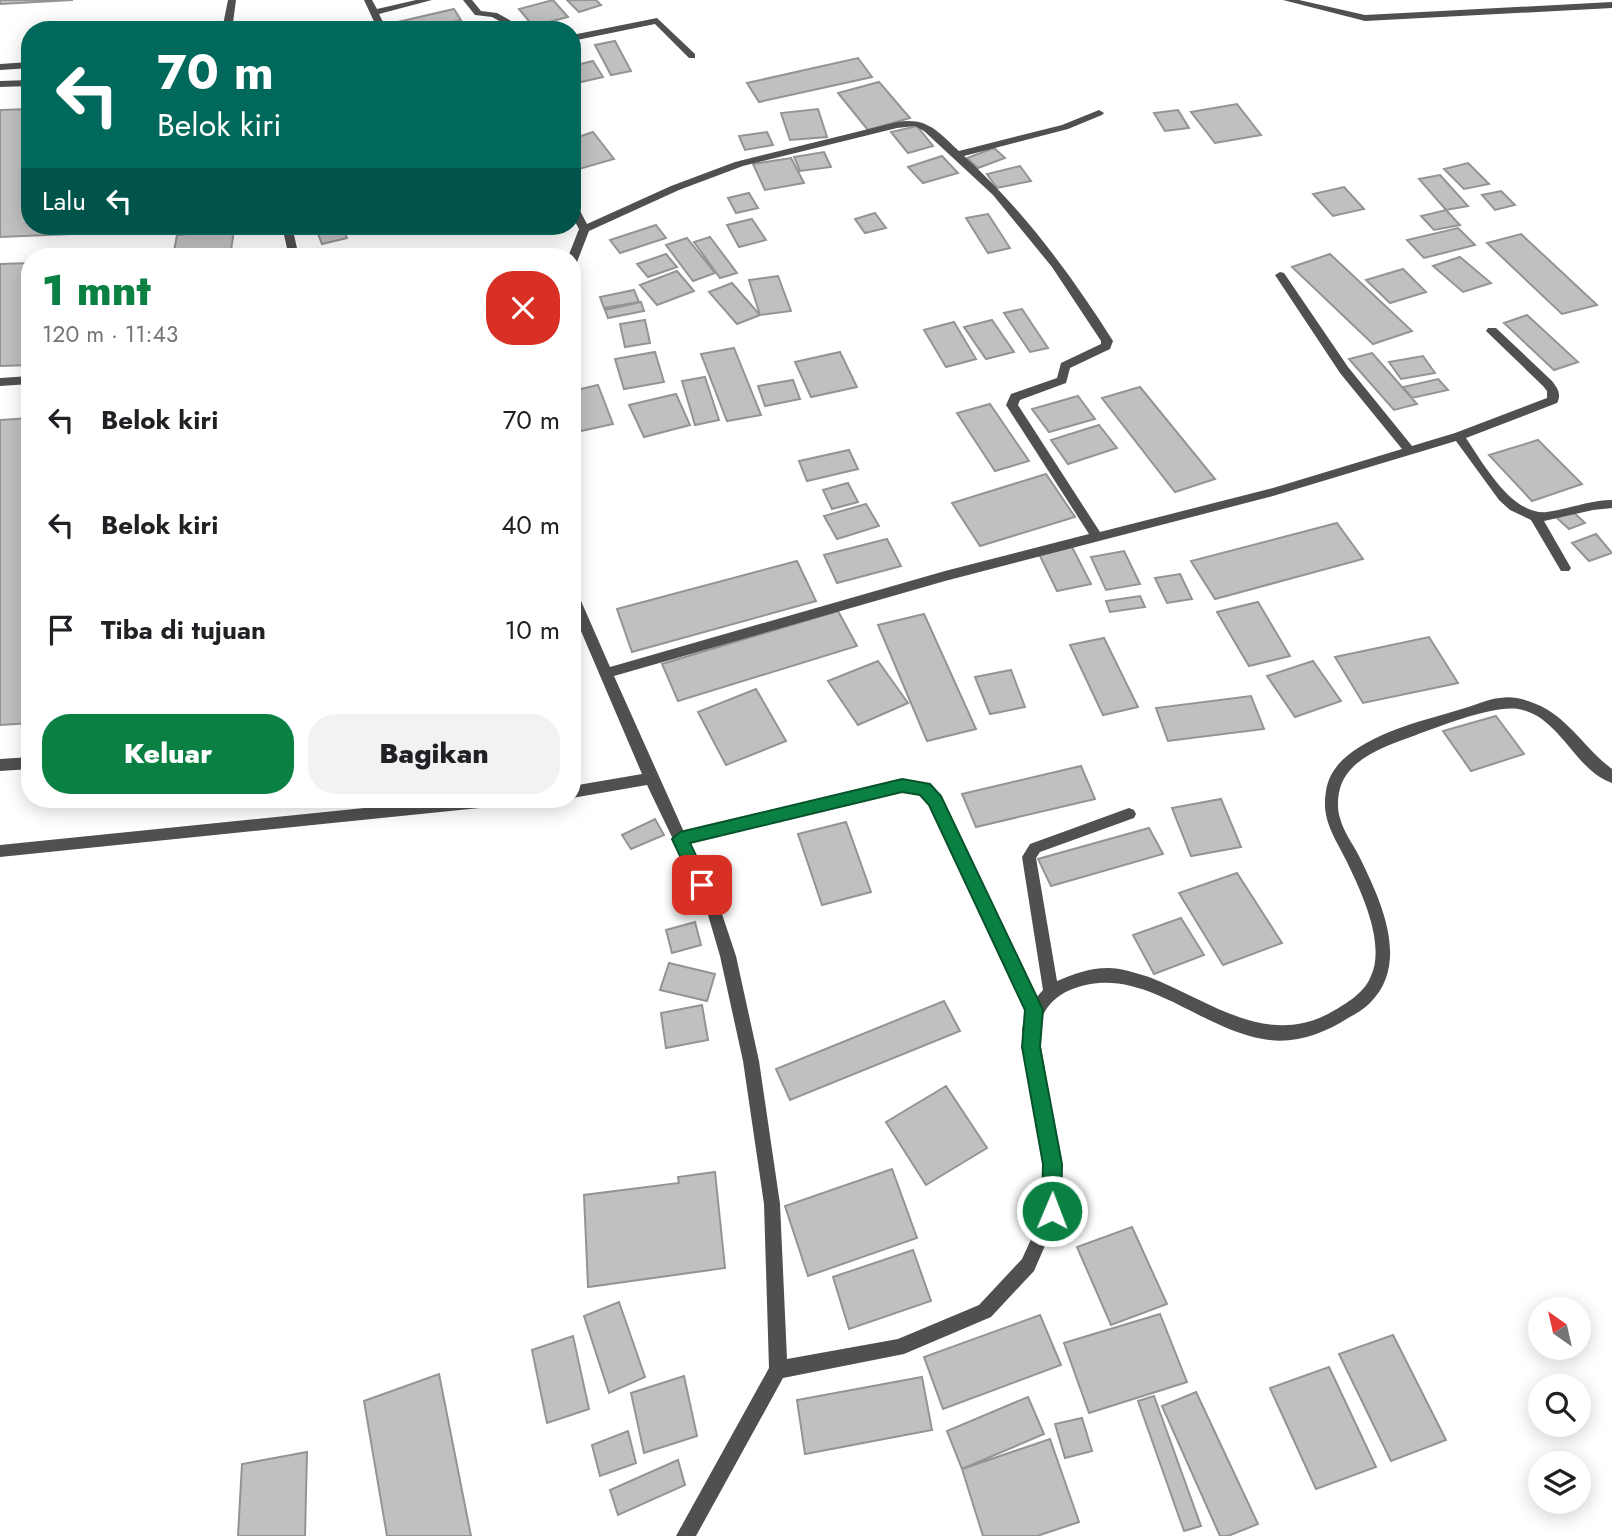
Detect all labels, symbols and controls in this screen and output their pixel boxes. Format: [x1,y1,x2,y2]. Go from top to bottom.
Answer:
text: 70 m [157,37,274,107]
icon: left [42,49,133,140]
text: Belok kiri [157,102,282,148]
text: Lalu [42,182,86,220]
icon: left [100,182,138,220]
text: 1 mnt [42,260,151,321]
button: close [486,271,560,345]
text: 120 m · 11:43 [42,317,178,351]
icon: left [42,401,80,439]
text: Belok kiri [101,401,218,439]
text: 70 m [503,401,560,439]
icon: left [42,506,80,544]
text: Belok kiri [101,506,218,544]
text: 40 m [501,506,560,544]
icon: arrive [42,611,80,649]
text: Tiba di tujuan [101,611,266,649]
text: 10 m [505,611,560,649]
button: Keluar [42,714,294,794]
button: Bagikan [308,714,560,794]
pin [672,855,732,915]
icon: arrive [683,866,721,904]
position arrow [1015,1174,1089,1248]
north arrow [1528,1297,1591,1360]
map controls [1528,1297,1591,1514]
button: search [1528,1374,1591,1437]
button: layers [1528,1451,1591,1514]

